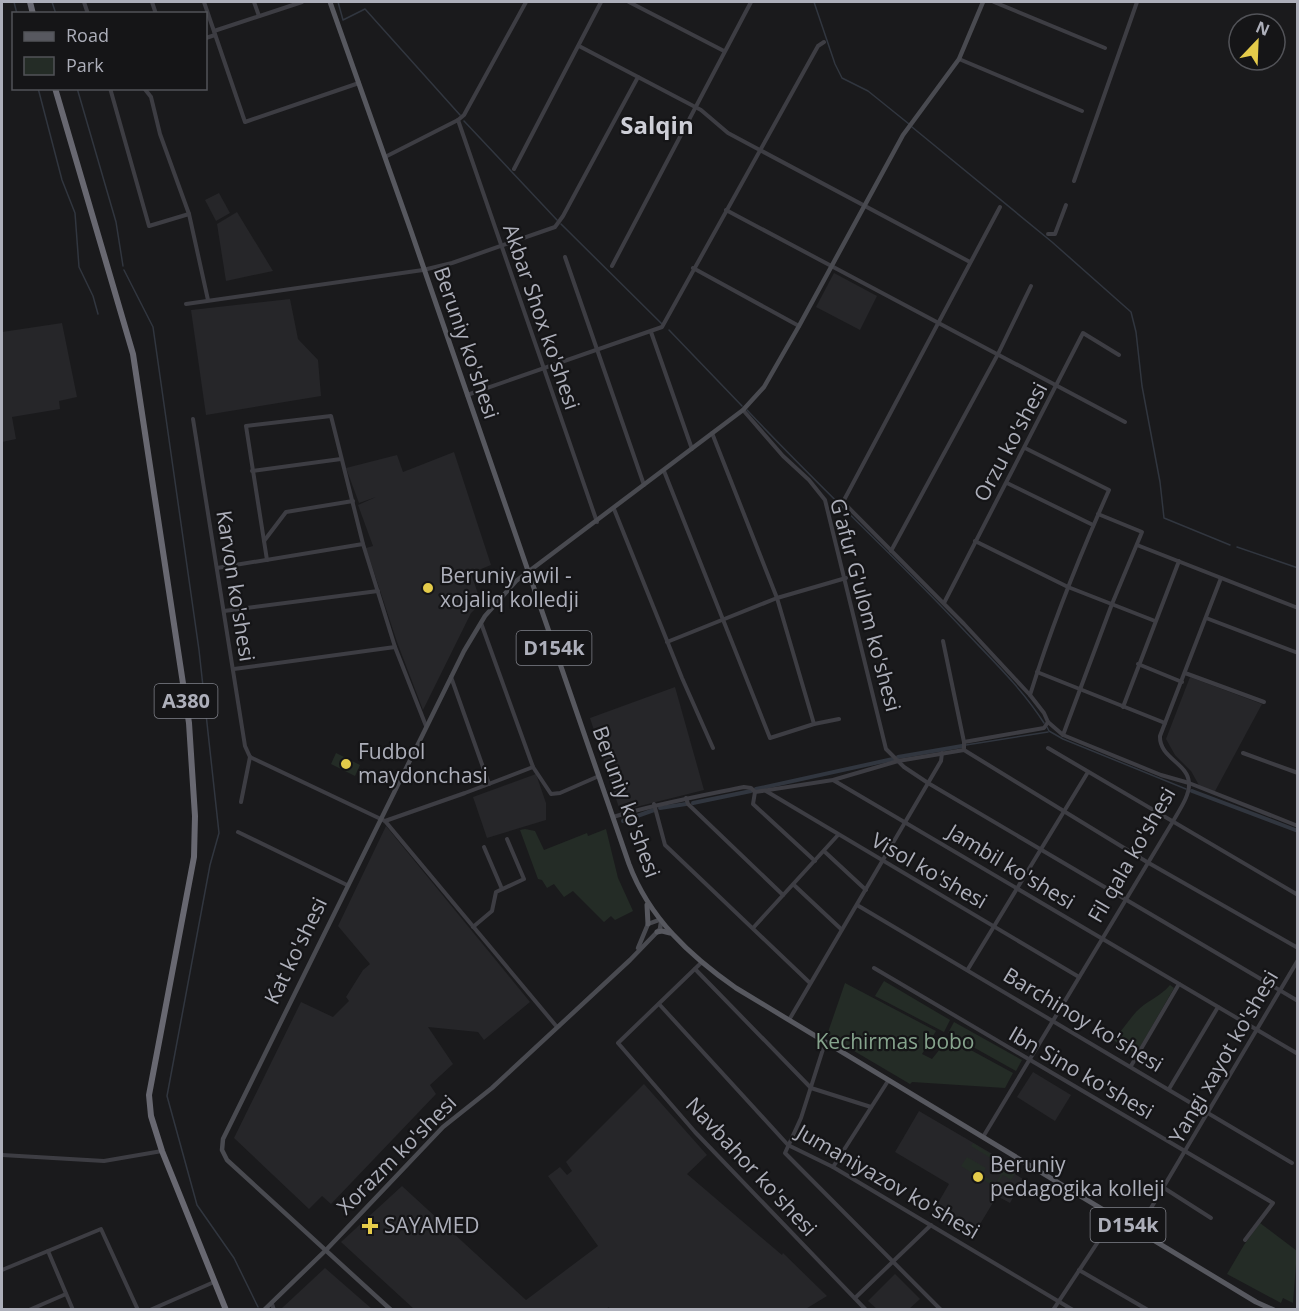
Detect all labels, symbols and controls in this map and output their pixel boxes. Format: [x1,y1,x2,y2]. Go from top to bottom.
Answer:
legend [12,12,207,90]
north arrow [1227,12,1287,72]
text: N [1253,16,1273,41]
text: Road [66,23,109,47]
text: Park [66,53,104,77]
district label: Salqin [620,108,694,141]
street label: Akbar Shox ko'shesi [497,220,587,413]
street label: Beruniy ko'shesi [428,263,506,423]
street label: Orzu ko'shesi [967,377,1053,506]
street label: G'afur G'ulom ko'shesi [824,495,908,714]
street label: Karvon ko'shesi [210,508,262,664]
place label: Beruniy awil - xojaliq kolledji [440,561,579,613]
marker: Beruniy awil - xojaliq kolledji [421,581,435,595]
road number: D154k [516,631,592,665]
road number: A380 [154,684,218,718]
street label: Beruniy ko'shesi [587,722,667,881]
place label: Fudbol maydonchasi [358,737,488,789]
marker: Fudbol maydonchasi [339,757,353,771]
street label: Fil qala ko'shesi [1081,782,1181,927]
street label: Jambil ko'shesi [941,816,1080,915]
street label: Visol ko'shesi [866,826,993,915]
street label: Kat ko'shesi [257,892,333,1009]
street label: Barchinoy ko'shesi [998,960,1169,1078]
street label: Yangi xayot ko'shesi [1162,965,1284,1148]
street label: Ibn Sino ko'shesi [1004,1019,1159,1125]
park label: Kechirmas bobo [815,1027,975,1055]
street label: Xorazm ko'shesi [331,1089,462,1220]
street label: Navbahor ko'shesi [680,1091,823,1242]
street label: Jumaniyazov ko'shesi [790,1116,985,1245]
place label: Beruniy pedagogika kolleji [990,1150,1165,1202]
marker: Beruniy pedagogika kolleji [971,1170,985,1184]
road number: D154k [1090,1208,1166,1242]
place label: SAYAMED [384,1211,480,1239]
marker: SAYAMED [361,1217,379,1235]

